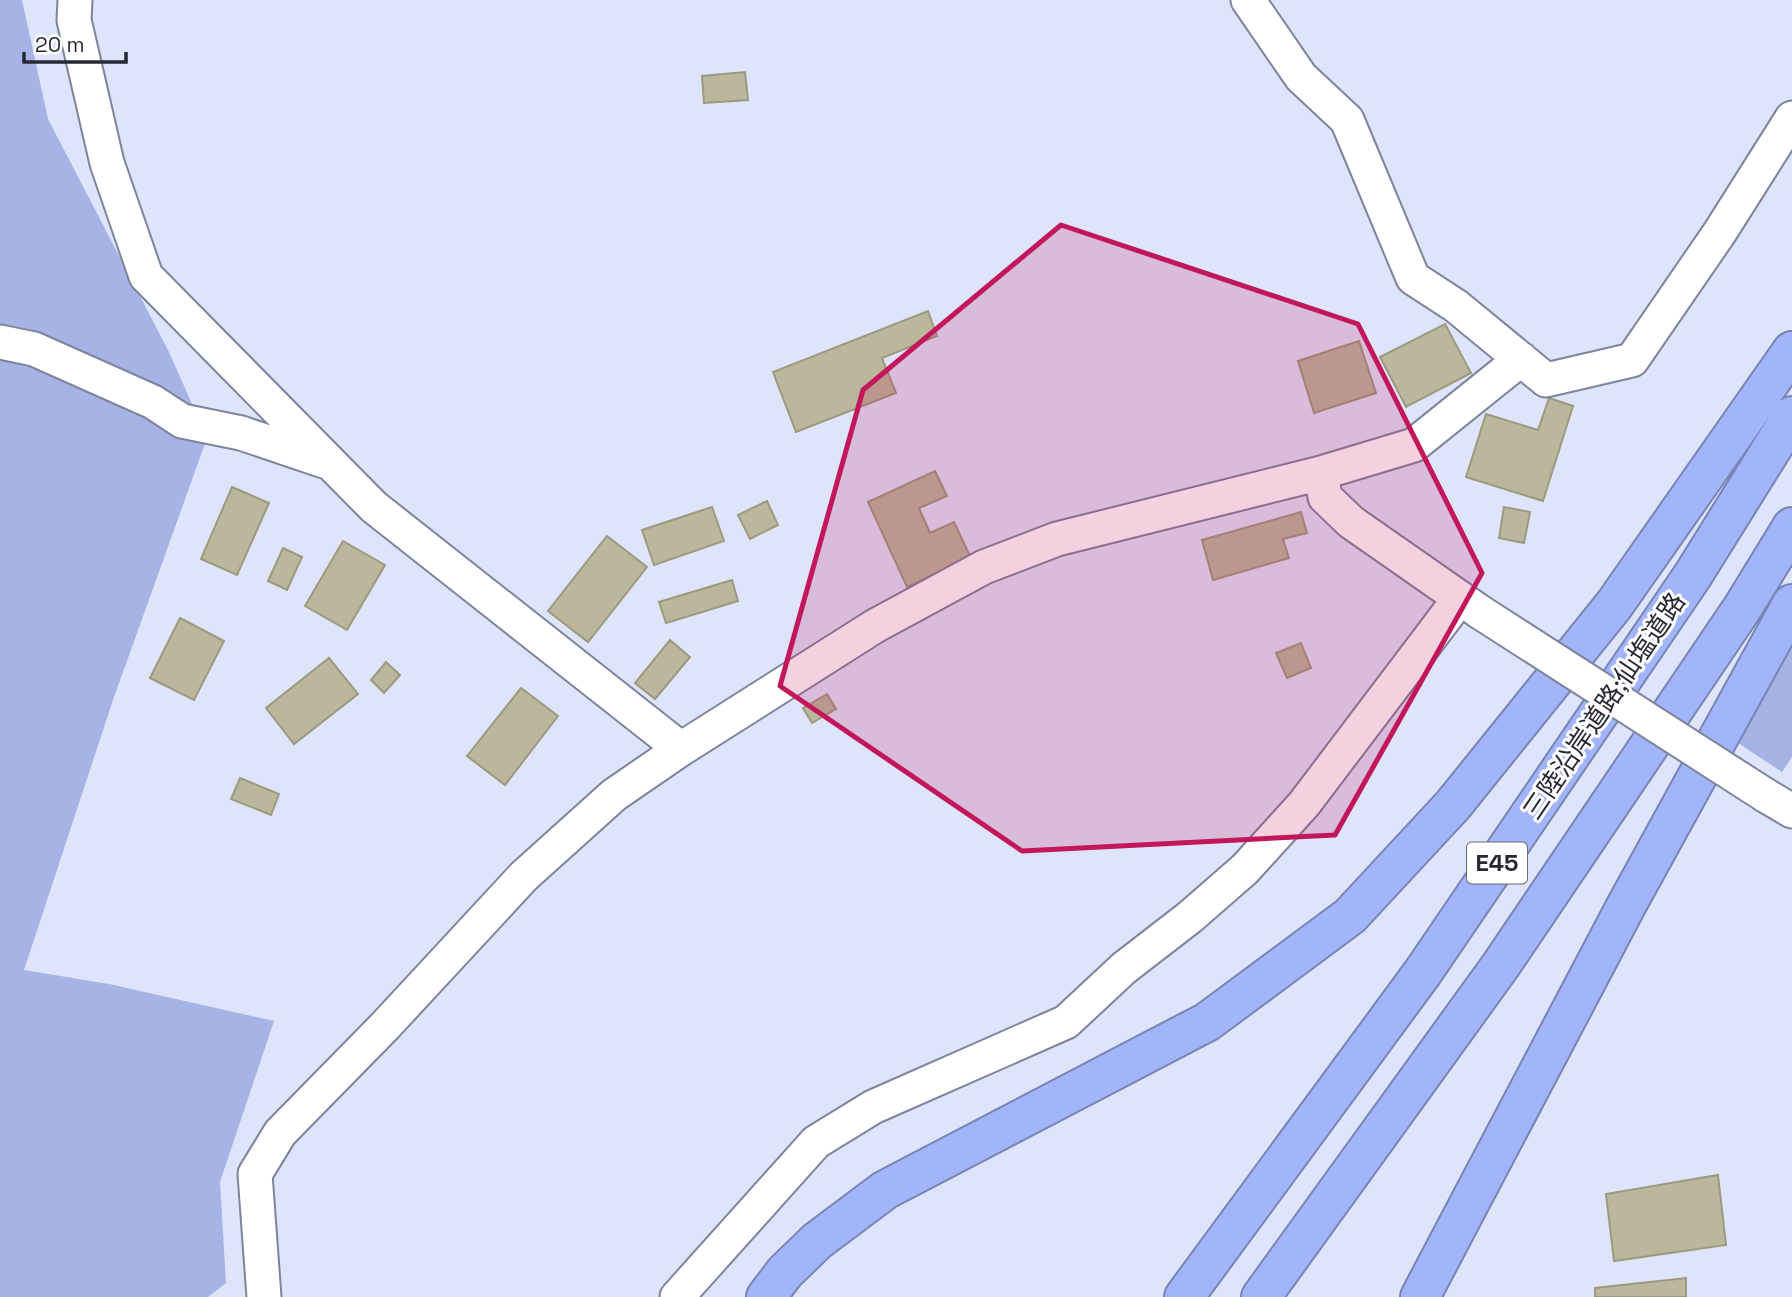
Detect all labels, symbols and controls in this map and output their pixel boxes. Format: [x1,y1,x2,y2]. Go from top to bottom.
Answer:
scale bar [24,21,126,65]
text: 20 m [35,31,85,58]
street label: 三陸沿岸道路;仙塩道路 [1515,586,1693,826]
road number: E45 [1467,842,1527,884]

